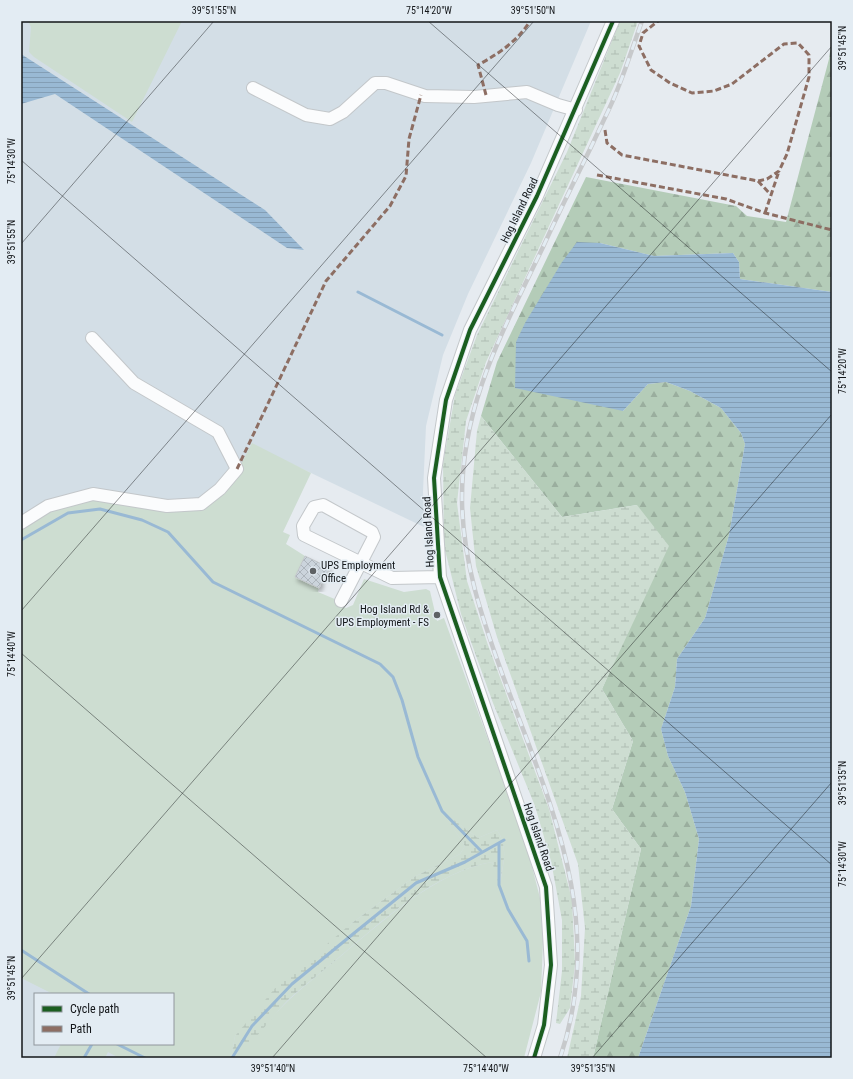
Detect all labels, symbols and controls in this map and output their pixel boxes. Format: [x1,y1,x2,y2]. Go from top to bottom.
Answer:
text: 39°51'55"N [192,5,236,16]
text: 75°14'20"W [406,5,452,16]
text: 39°51'50"N [511,5,555,16]
text: 39°51'45"N [837,26,848,70]
text: 75°14'30"W [6,138,17,184]
street label: Hog Island Road [498,175,541,245]
text: 39°51'55"N [6,220,17,264]
text: 75°14'20"W [837,348,848,394]
street label: Hog Island Road [420,496,437,568]
place label: UPS Employment Office [321,559,395,585]
marker: UPS Employment Office [308,566,318,576]
place label: Hog Island Rd & UPS Employment - FS [336,603,429,629]
marker: Hog Island Rd & UPS Employment - FS [432,610,442,620]
text: 75°14'40"W [6,631,17,677]
text: 39°51'35"N [837,761,848,805]
street label: Hog Island Road [521,801,556,873]
text: 75°14'30"W [837,841,848,887]
text: 39°51'45"N [6,956,17,1000]
legend [34,993,174,1045]
text: Cycle path [70,1002,120,1016]
text: Path [70,1022,92,1036]
text: 39°51'40"N [251,1063,295,1074]
text: 75°14'40"W [463,1063,509,1074]
text: 39°51'35"N [571,1063,615,1074]

